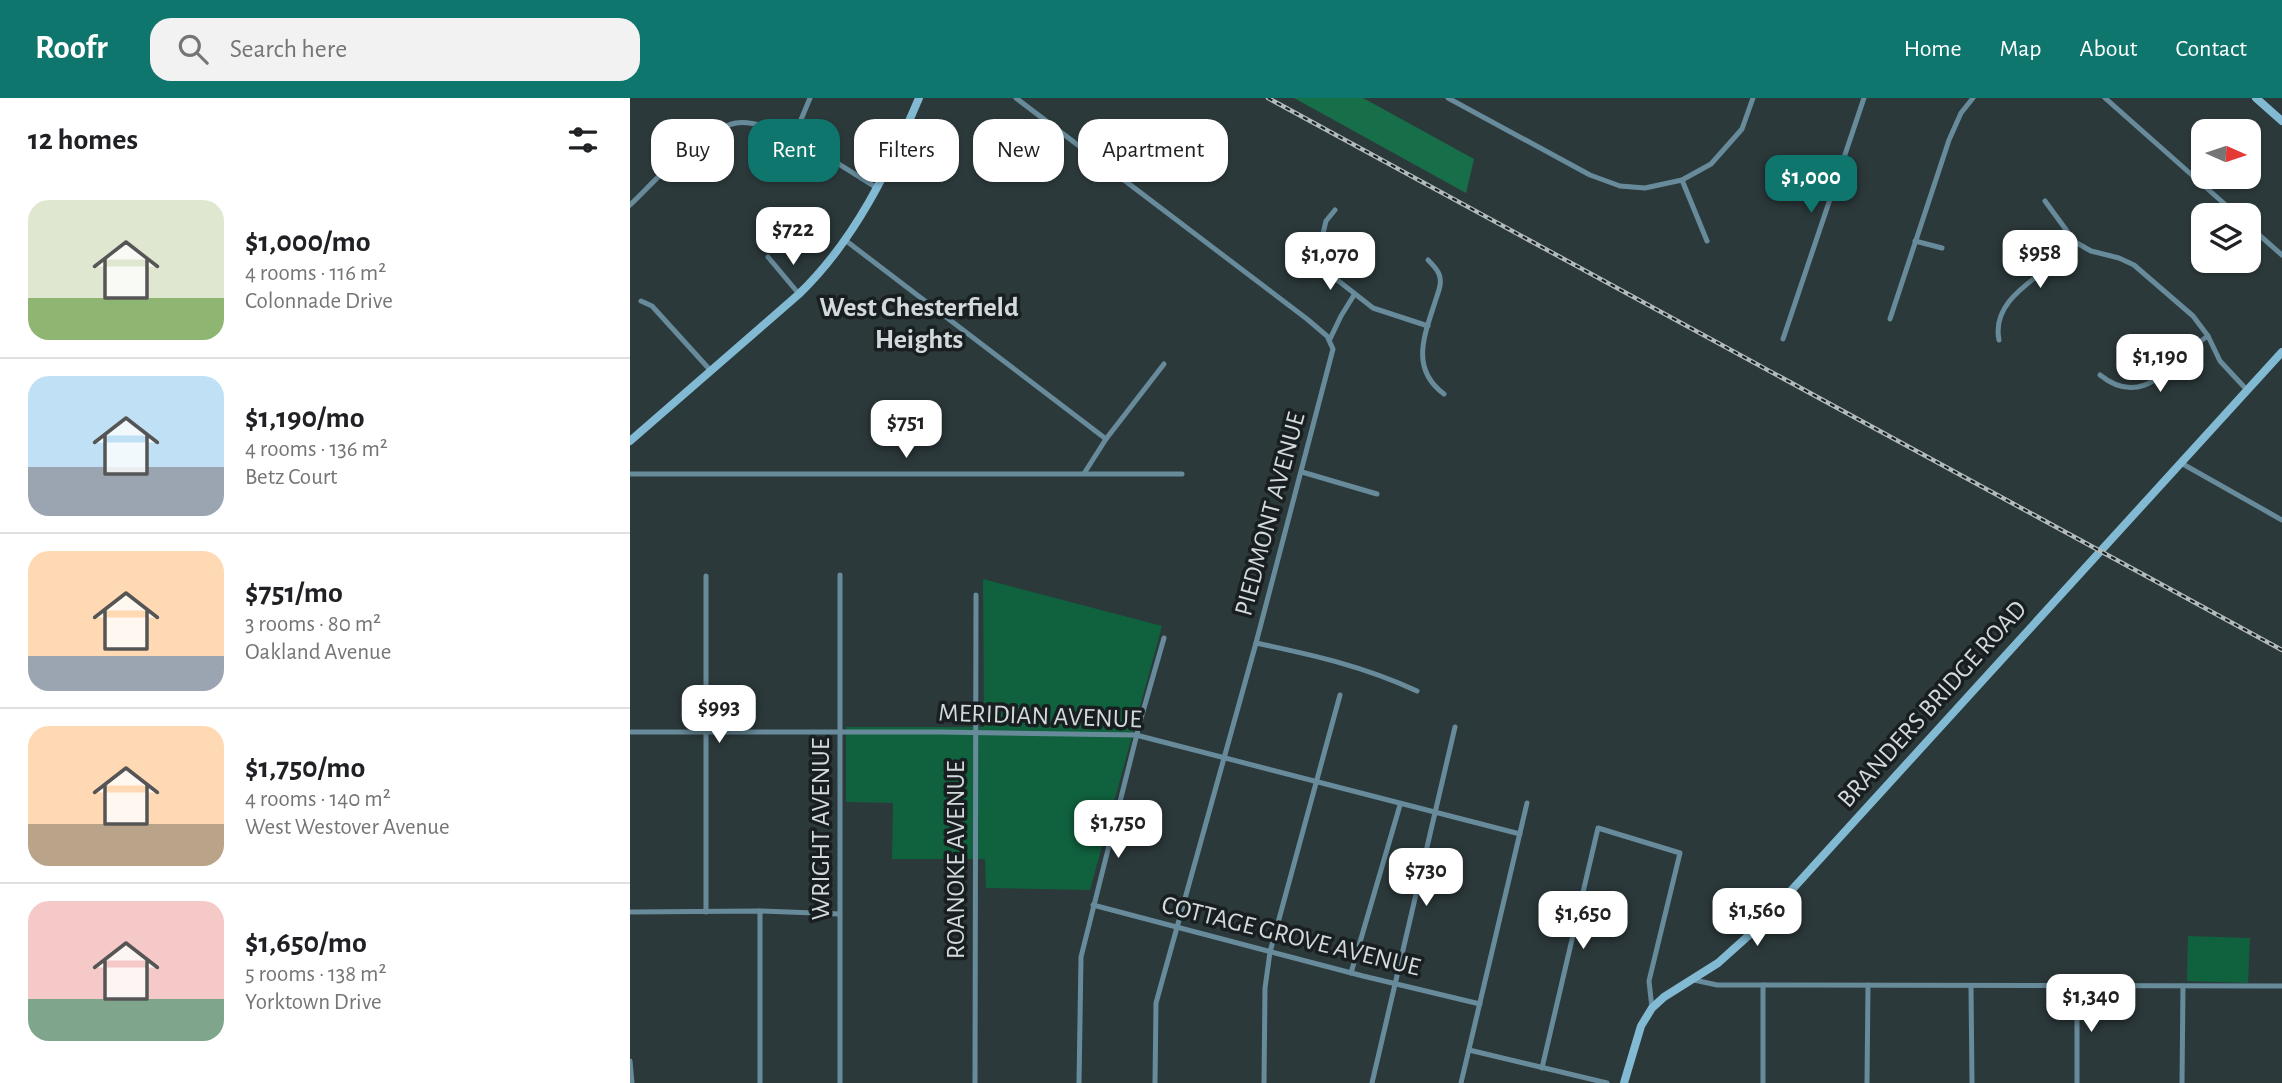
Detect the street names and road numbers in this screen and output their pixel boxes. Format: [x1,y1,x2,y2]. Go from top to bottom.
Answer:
street label: PIEDMONT AVENUE [1230,409,1310,619]
street label: BRANDERS BRIDGE ROAD [1833,596,2031,812]
street label: MERIDIAN AVENUE [938,699,1142,733]
street label: WRIGHT AVENUE [808,738,834,920]
street label: ROANOKE AVENUE [943,761,969,959]
street label: COTTAGE GROVE AVENUE [1159,891,1423,981]

